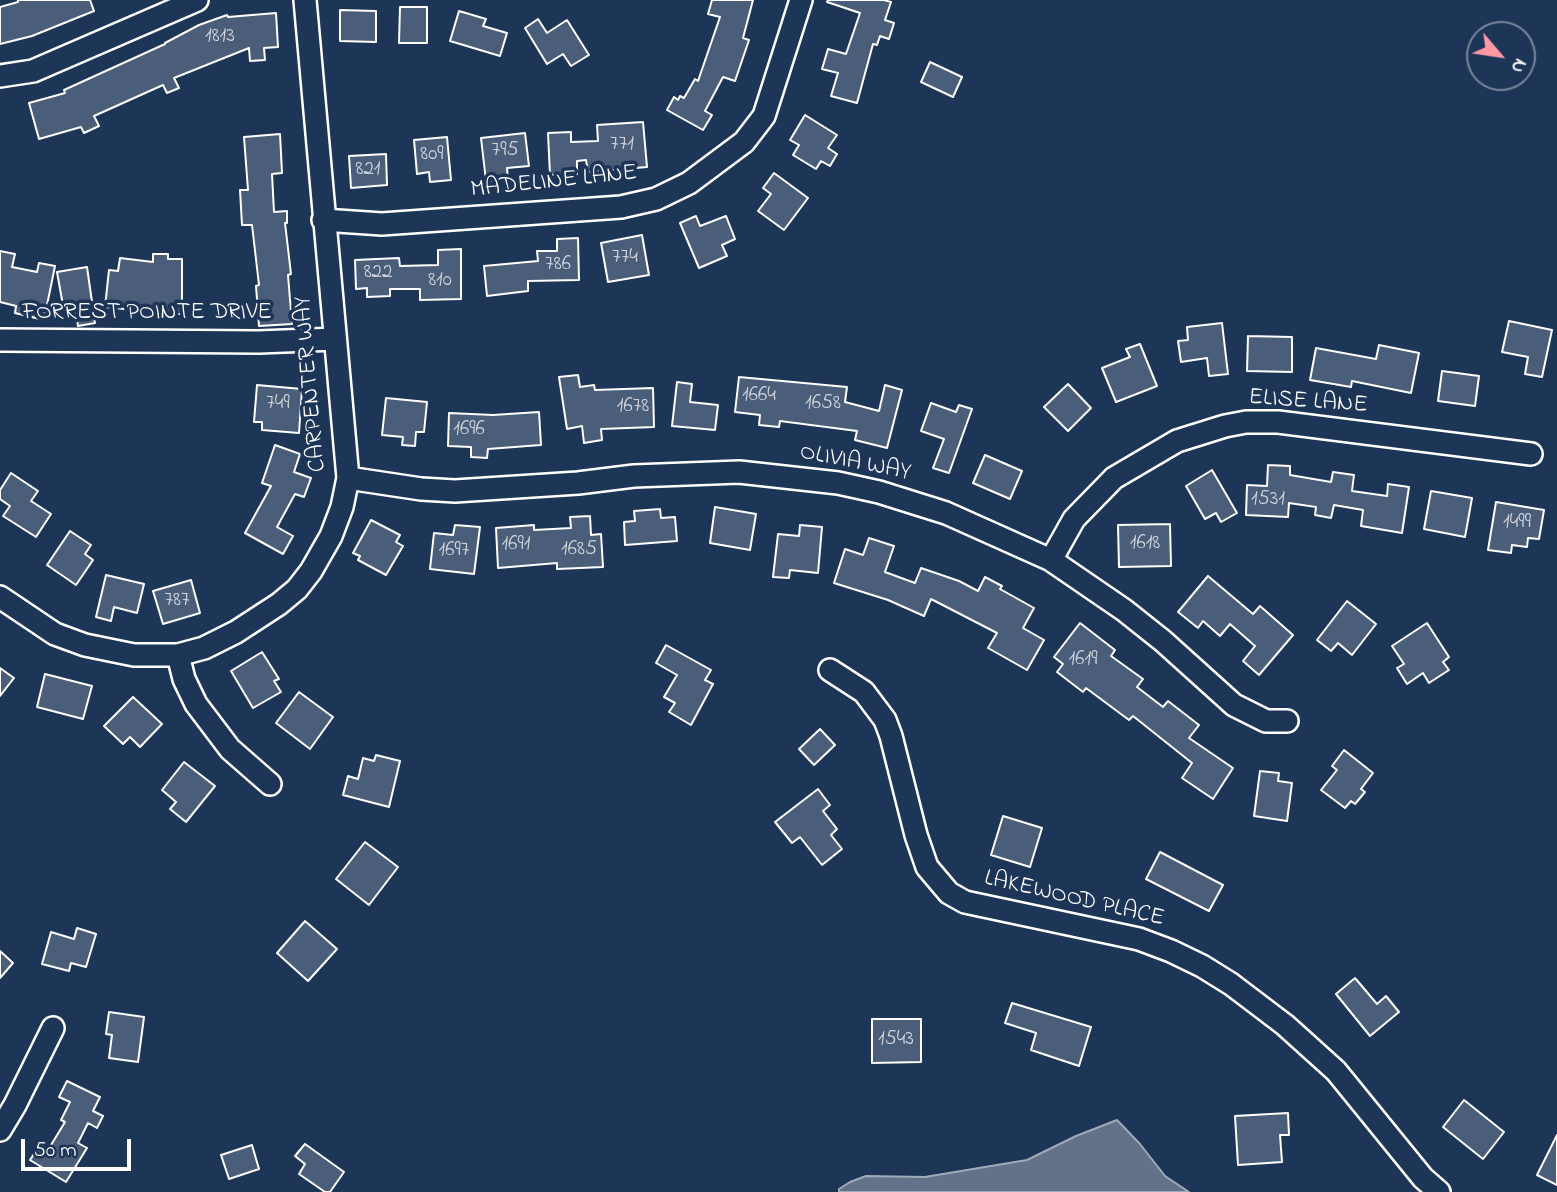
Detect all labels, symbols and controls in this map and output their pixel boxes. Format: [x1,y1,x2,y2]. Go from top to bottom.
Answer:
north arrow [1466,21,1536,91]
house number: 1813 [205,25,235,51]
text: N [1503,53,1533,78]
house number: 771 [610,133,634,159]
house number: 795 [492,139,518,165]
house number: 809 [420,143,444,169]
house number: 821 [356,158,380,184]
street label: MADELINE LANE [469,160,639,206]
house number: 774 [612,246,638,272]
house number: 786 [545,253,571,279]
house number: 822 [364,261,392,287]
house number: 810 [428,269,452,295]
street label: CARPENTER WAY [290,295,334,473]
street label: FORREST POINTE DRIVE [22,300,272,328]
house number: 1664 [742,384,776,410]
street label: ELISE LANE [1247,384,1369,422]
house number: 749 [266,392,290,418]
house number: 1658 [805,392,841,418]
house number: 1678 [617,395,649,421]
house number: 1696 [453,418,485,444]
street label: OLIVIA WAY [797,439,913,489]
house number: 1531 [1251,488,1285,514]
house number: 1499 [1503,511,1531,537]
house number: 1618 [1130,532,1160,558]
house number: 1691 [502,533,530,559]
house number: 1685 [561,538,597,564]
house number: 1697 [439,539,469,565]
house number: 787 [164,589,190,615]
house number: 1619 [1069,648,1097,674]
street label: LAKEWOOD PLACE [981,865,1167,935]
house number: 1543 [878,1028,914,1054]
scale bar [24,1126,135,1170]
text: 50 m [34,1136,77,1166]

